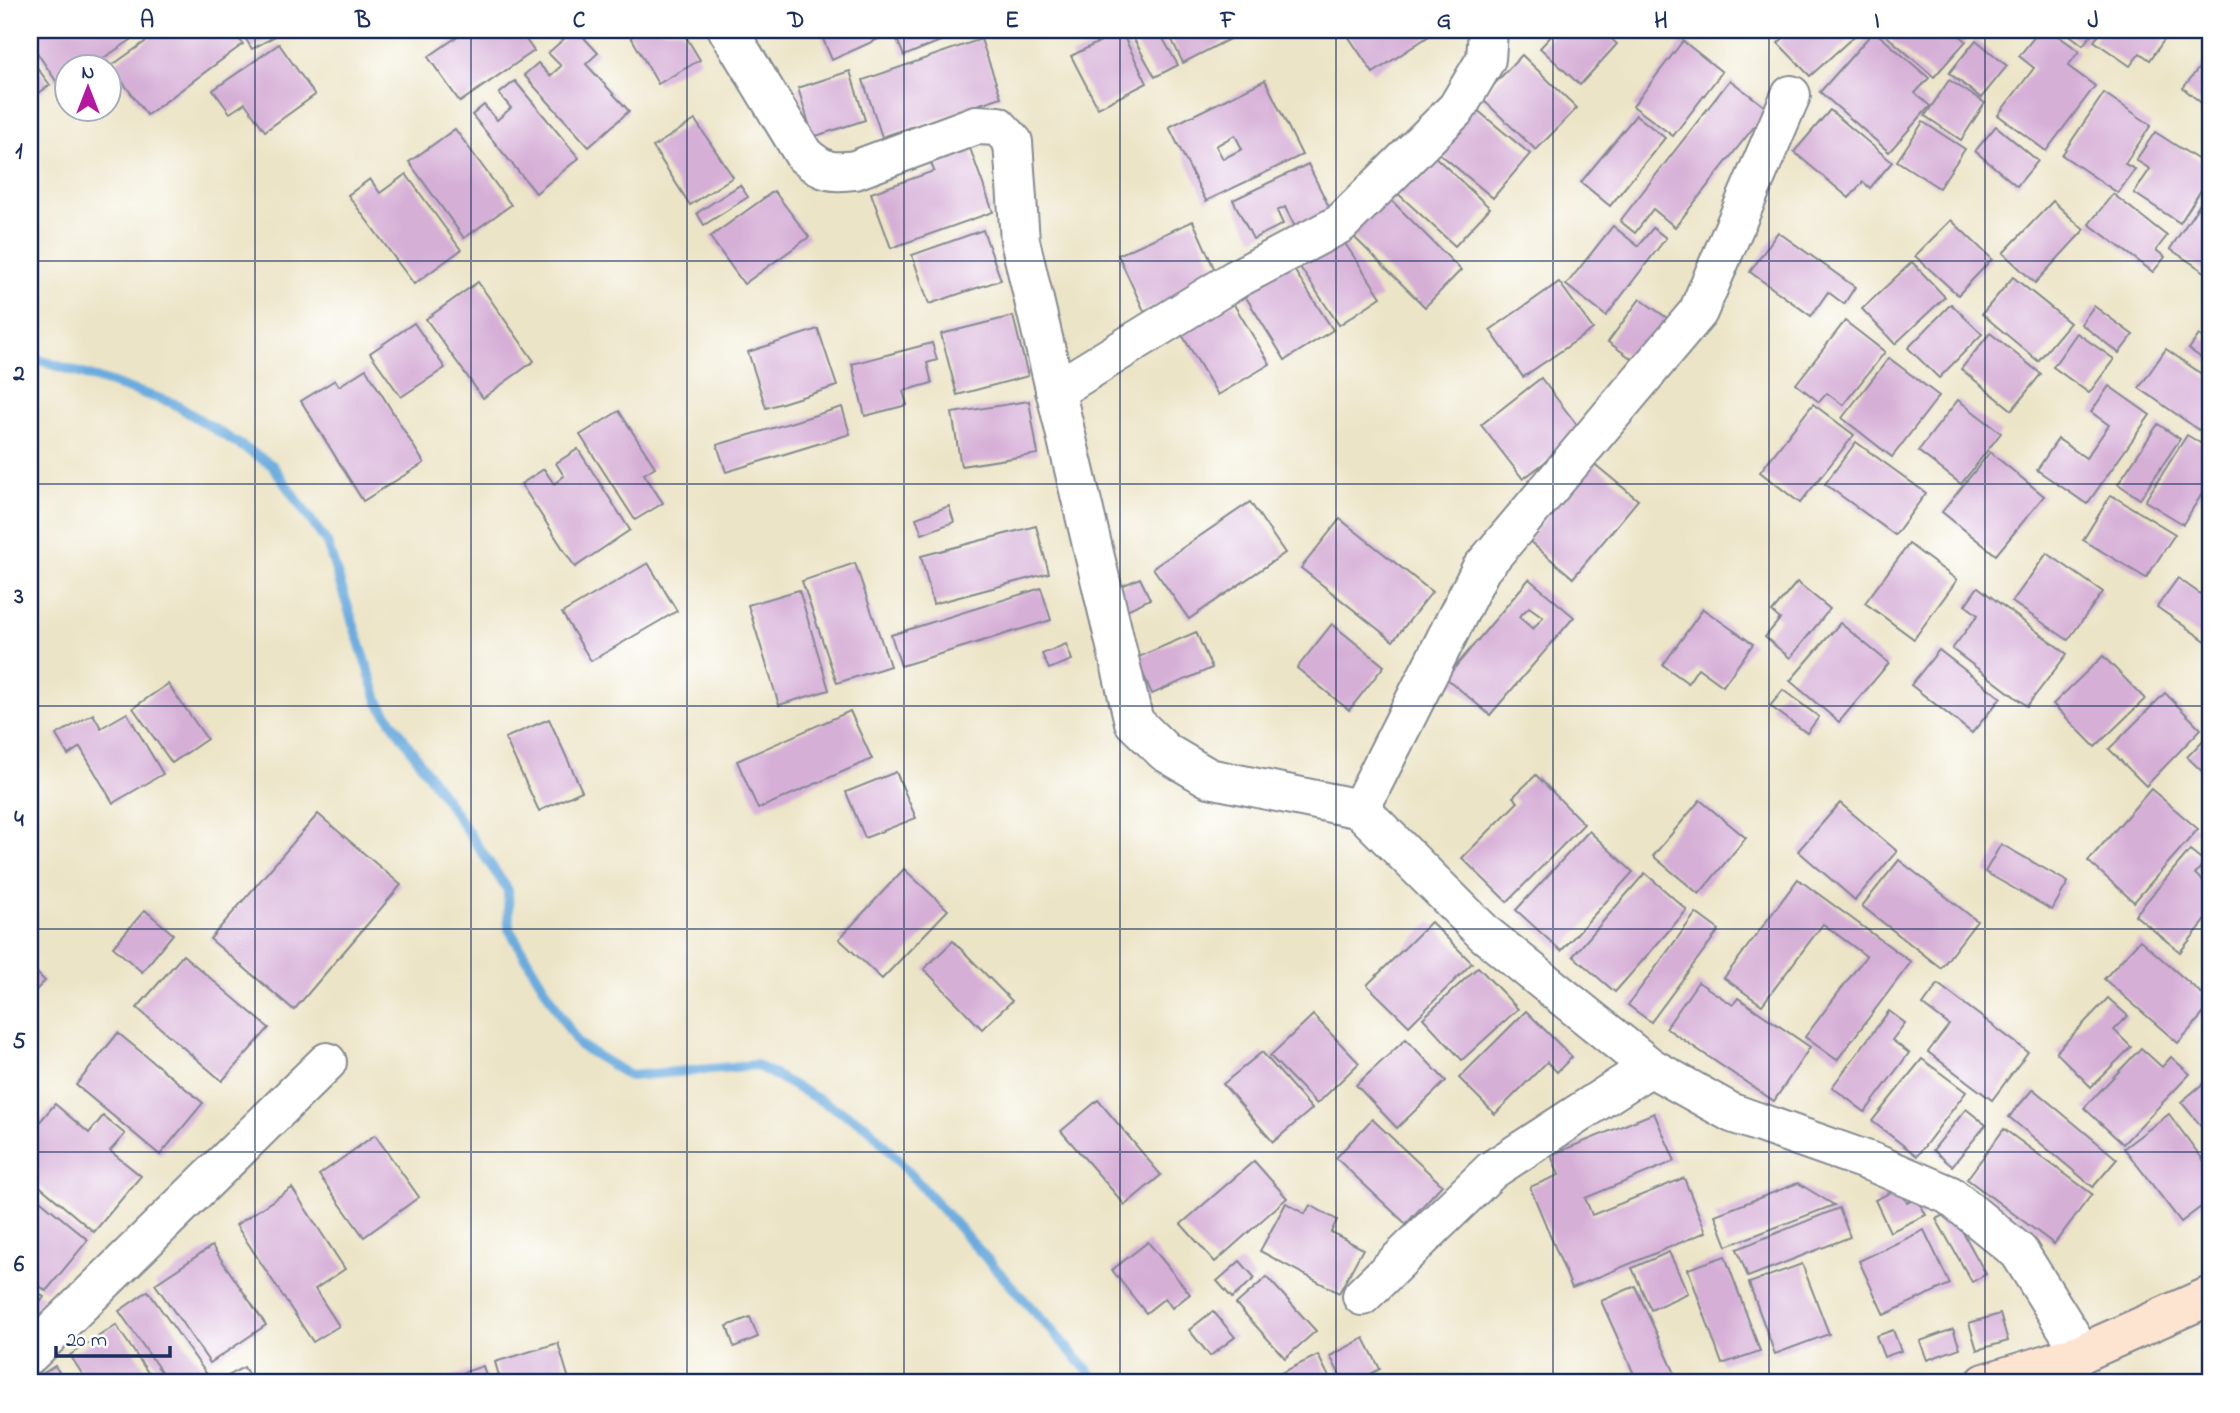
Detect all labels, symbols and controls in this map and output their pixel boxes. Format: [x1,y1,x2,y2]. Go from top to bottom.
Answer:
text: A [140,5,154,38]
text: B [354,5,371,38]
text: C [573,5,586,38]
text: D [787,5,804,38]
text: E [1005,5,1019,38]
text: F [1220,5,1236,38]
text: G [1437,5,1451,38]
text: H [1654,5,1668,38]
text: I [1874,5,1880,38]
text: J [2087,5,2099,38]
north arrow [52,52,122,122]
text: N [82,60,95,87]
text: 1 [15,136,23,169]
text: 2 [12,358,25,391]
text: 3 [13,581,24,614]
text: 4 [14,804,24,837]
text: 5 [12,1026,26,1059]
text: 6 [14,1249,25,1282]
scale bar [56,1315,170,1359]
text: 20 m [66,1326,107,1356]

